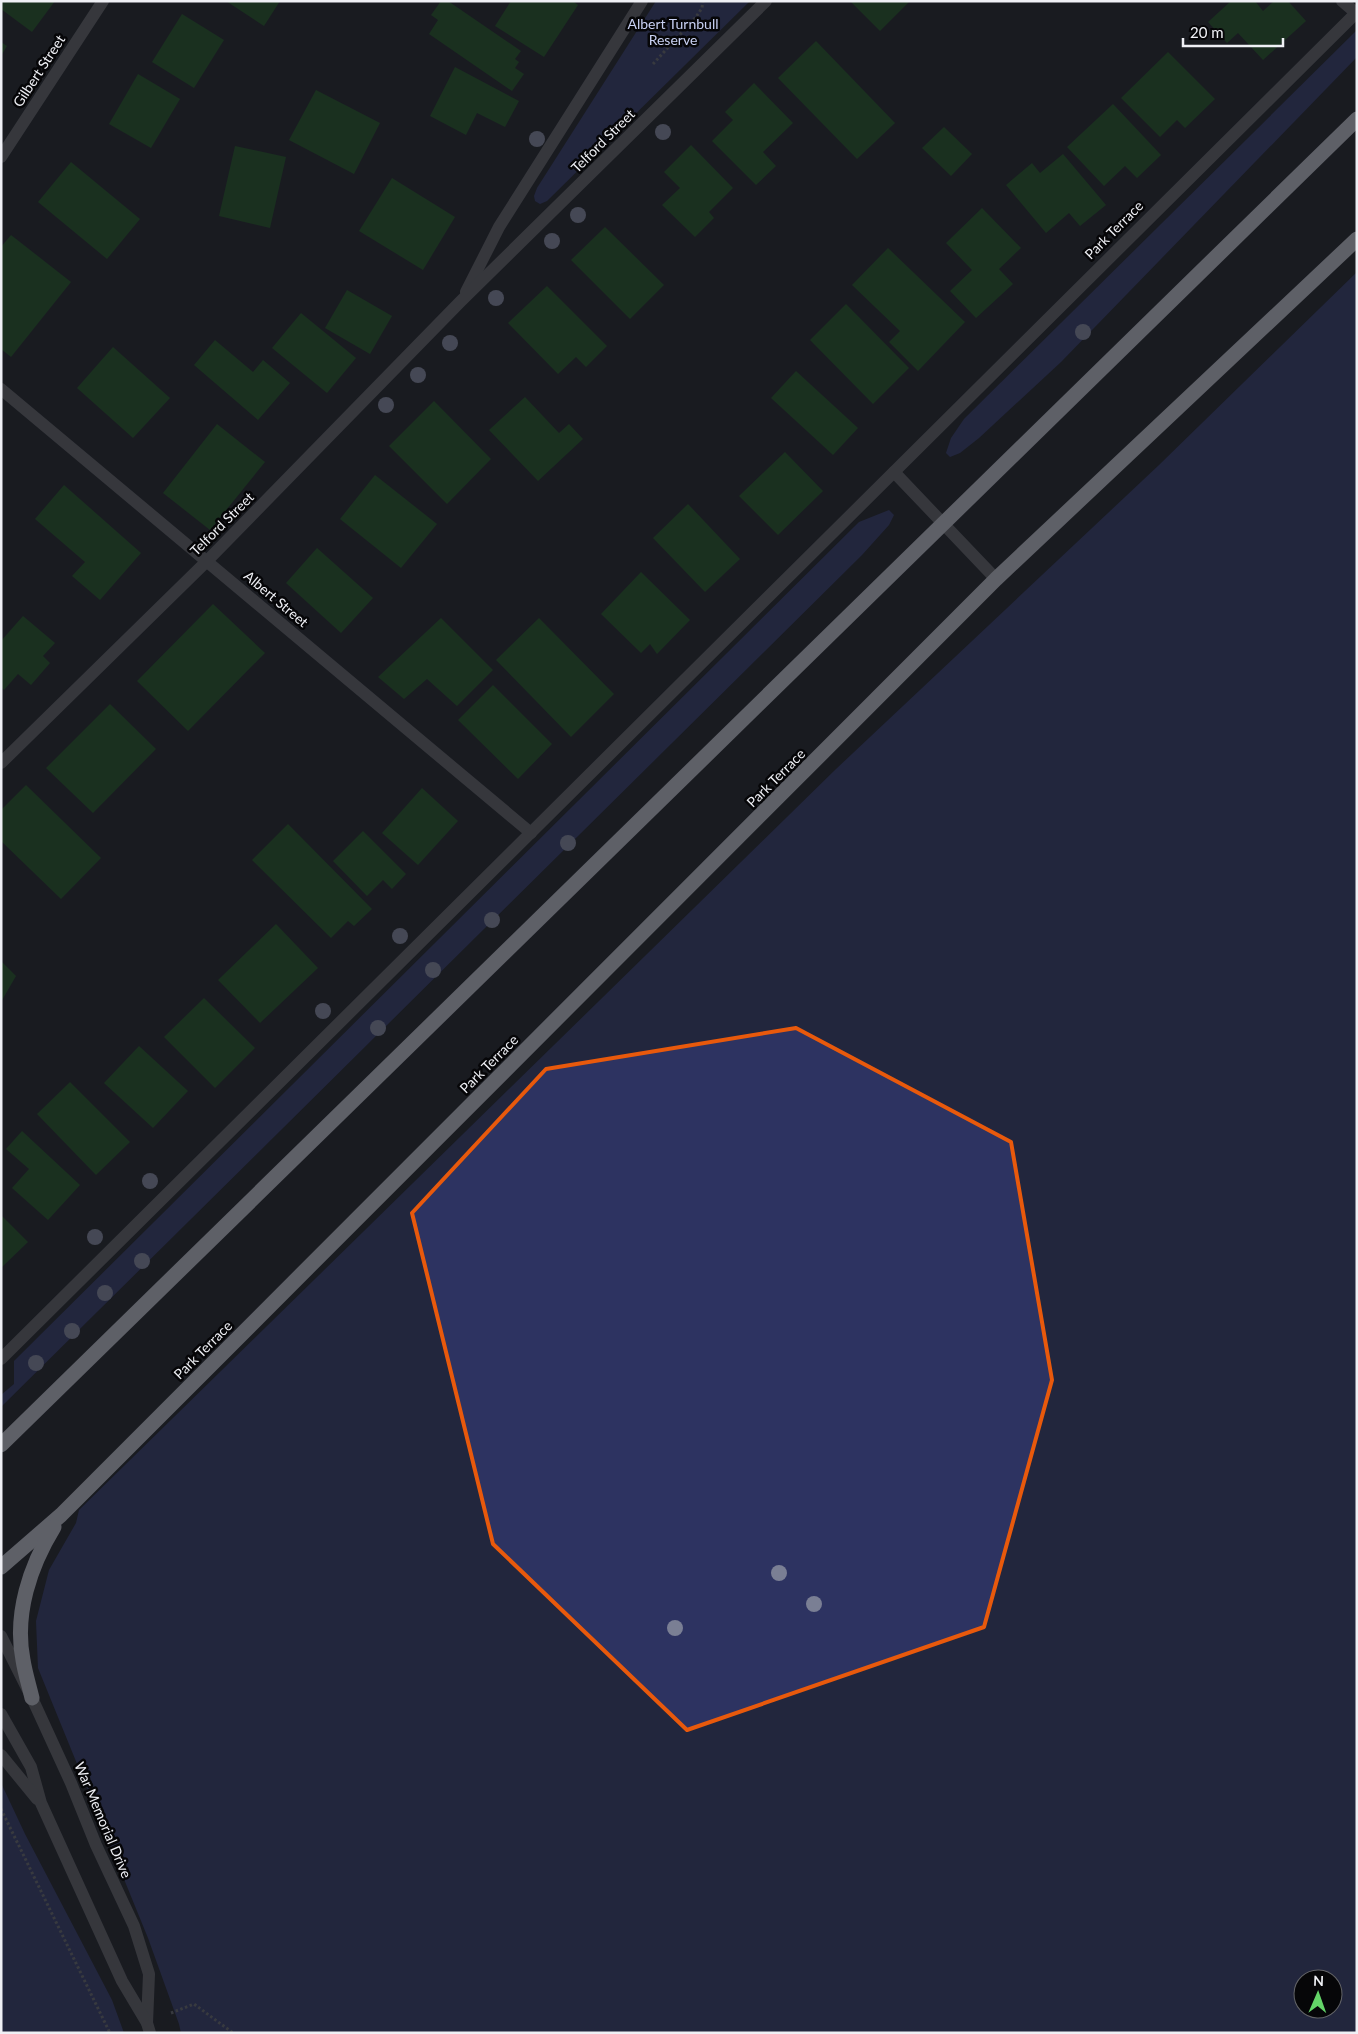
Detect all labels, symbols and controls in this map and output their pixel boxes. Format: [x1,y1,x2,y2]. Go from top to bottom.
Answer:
park label: Albert Turnbull Reserve [627,15,719,48]
scale bar [1183,15,1283,47]
text: 20 m [1190,23,1224,41]
street label: Gilbert Street [9,31,68,110]
street label: Telford Street [567,105,638,176]
street label: Park Terrace [1081,197,1146,262]
street label: Telford Street [186,488,257,559]
street label: Albert Street [241,567,312,630]
street label: Park Terrace [743,745,808,810]
street label: Park Terrace [456,1031,521,1096]
street label: Park Terrace [170,1317,235,1382]
street label: War Memorial Drive [71,1759,136,1880]
north arrow [1293,1969,1343,2019]
text: N [1313,1972,1324,1989]

